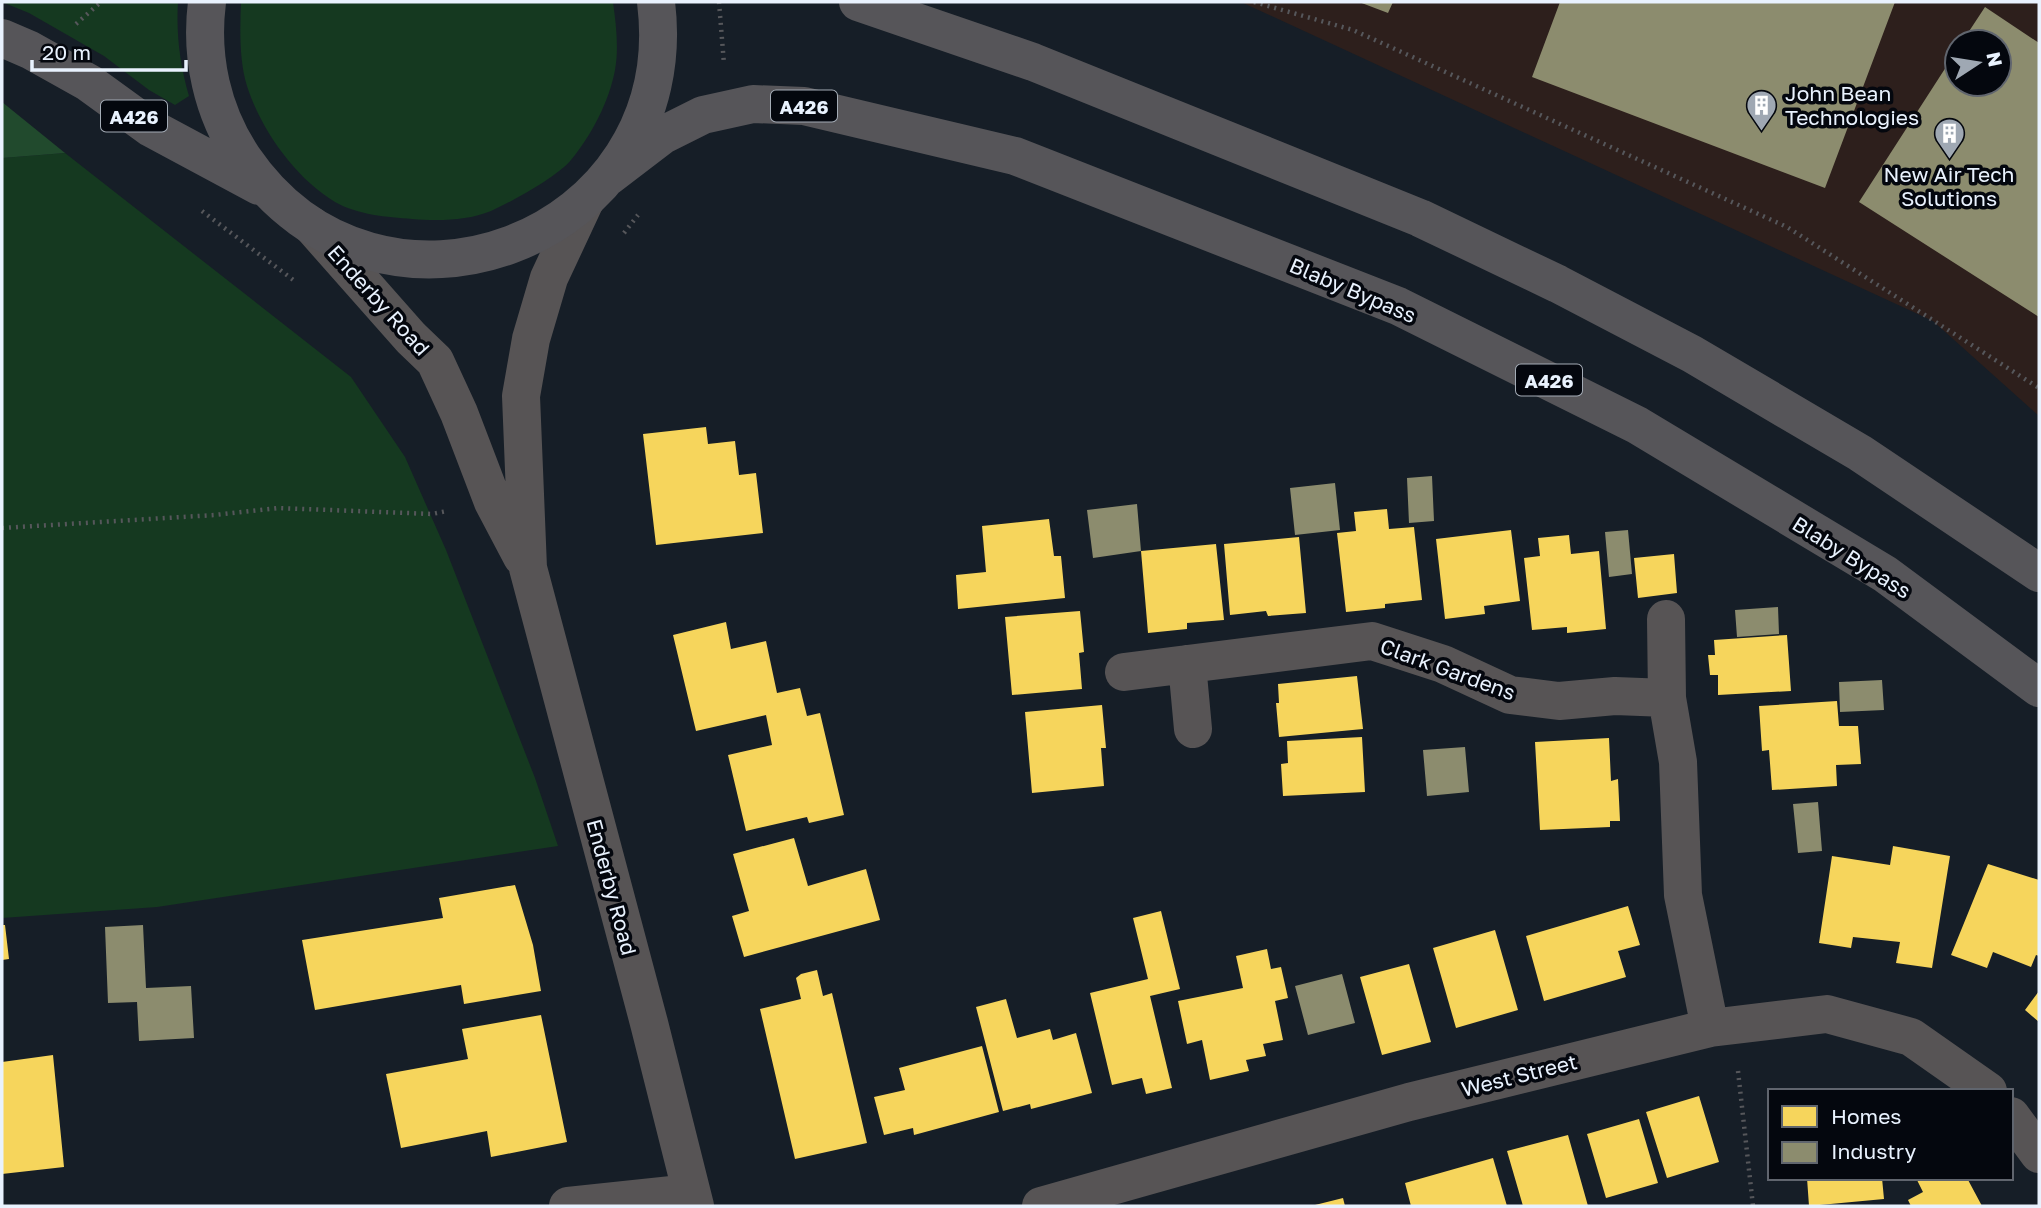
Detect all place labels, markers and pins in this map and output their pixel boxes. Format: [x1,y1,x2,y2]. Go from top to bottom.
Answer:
place label: John Bean Technologies [1785,80,1919,130]
building icon: John Bean Technologies [1745,88,1779,132]
building icon: New Air Tech Solutions [1932,117,1966,161]
place label: New Air Tech Solutions [1884,161,2015,211]

